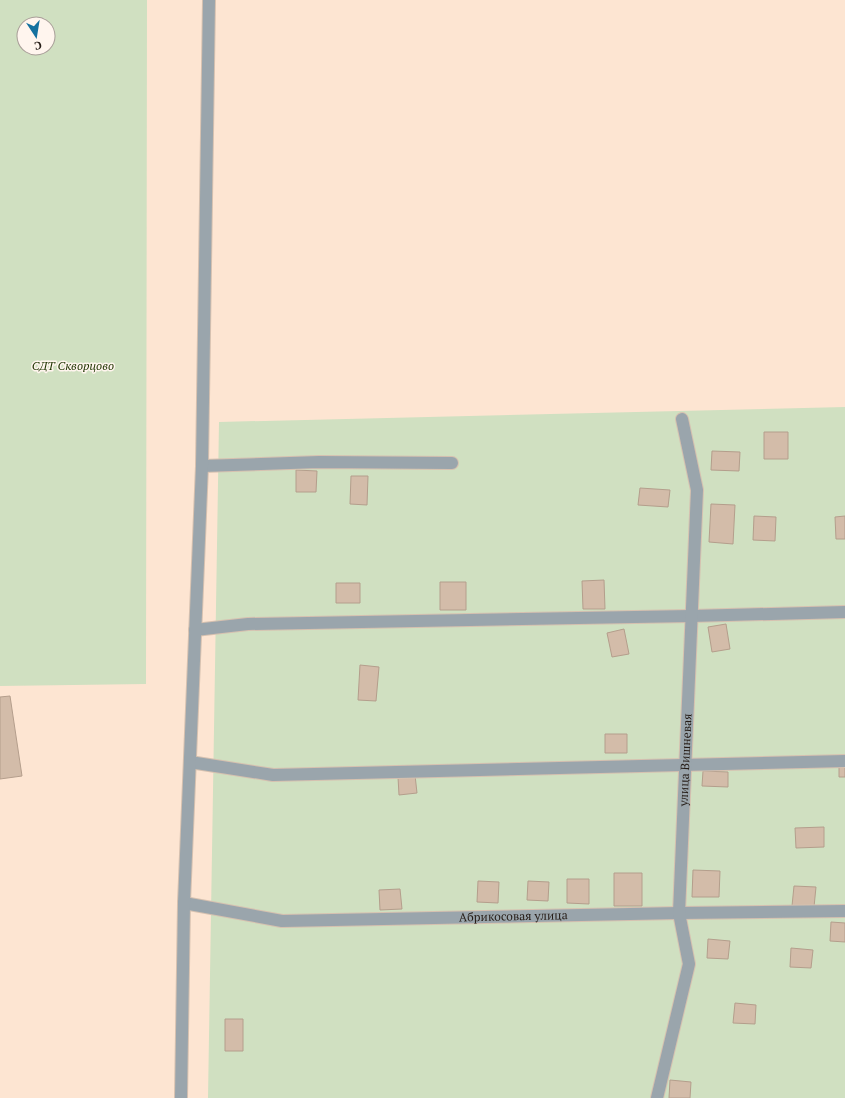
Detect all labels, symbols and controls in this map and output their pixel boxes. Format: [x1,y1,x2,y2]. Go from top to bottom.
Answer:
north arrow [16,16,56,56]
text: С [33,38,43,53]
park label: СДТ Скворцово [32,358,114,373]
street label: улица Вишневая [676,713,694,808]
street label: Абрикосовая улица [459,907,568,924]

